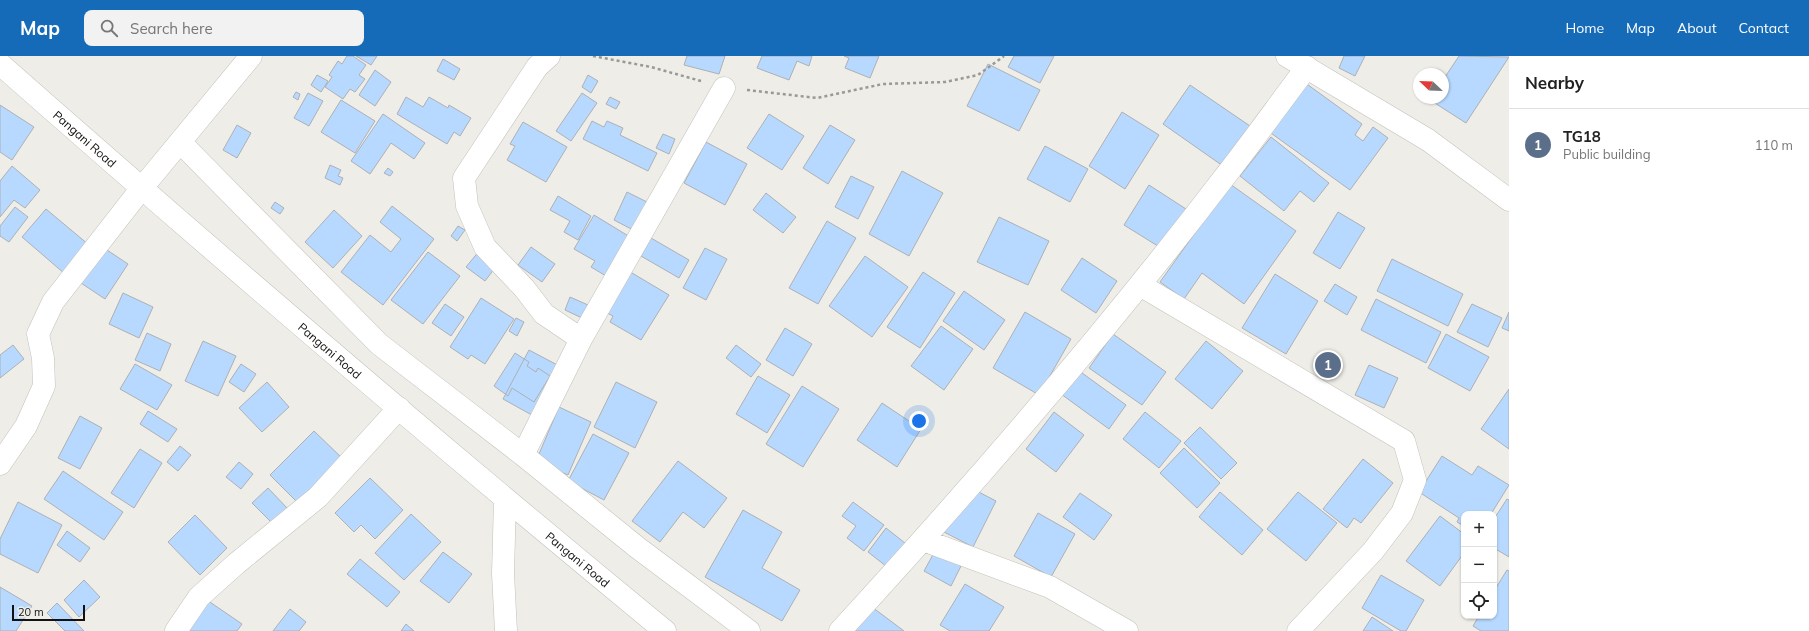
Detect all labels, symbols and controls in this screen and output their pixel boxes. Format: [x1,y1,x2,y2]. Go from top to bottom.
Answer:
search box [84,10,364,46]
text: Map [20,16,60,40]
icon: search [98,17,120,39]
text: Search here [130,19,213,38]
text: Home [1565,19,1604,37]
text: Map [1626,19,1655,37]
text: About [1677,19,1717,37]
text: Contact [1739,19,1789,37]
north arrow [1413,68,1449,104]
text: Nearby [1525,72,1584,93]
street label: Pangani Road [50,107,120,170]
text: TG18 [1563,127,1601,146]
text: 1 [1534,137,1542,153]
text: 110 m [1755,137,1793,153]
text: Public building [1563,146,1651,162]
street label: Pangani Road [295,319,365,382]
pin: 1 [1315,350,1341,380]
your location [909,411,929,431]
map controls [1461,511,1497,619]
button: + [1461,511,1497,547]
street label: Pangani Road [543,528,613,590]
button: − [1461,547,1497,583]
button: locate [1461,583,1497,619]
scale bar [12,603,85,622]
text: 20 m [18,605,44,619]

